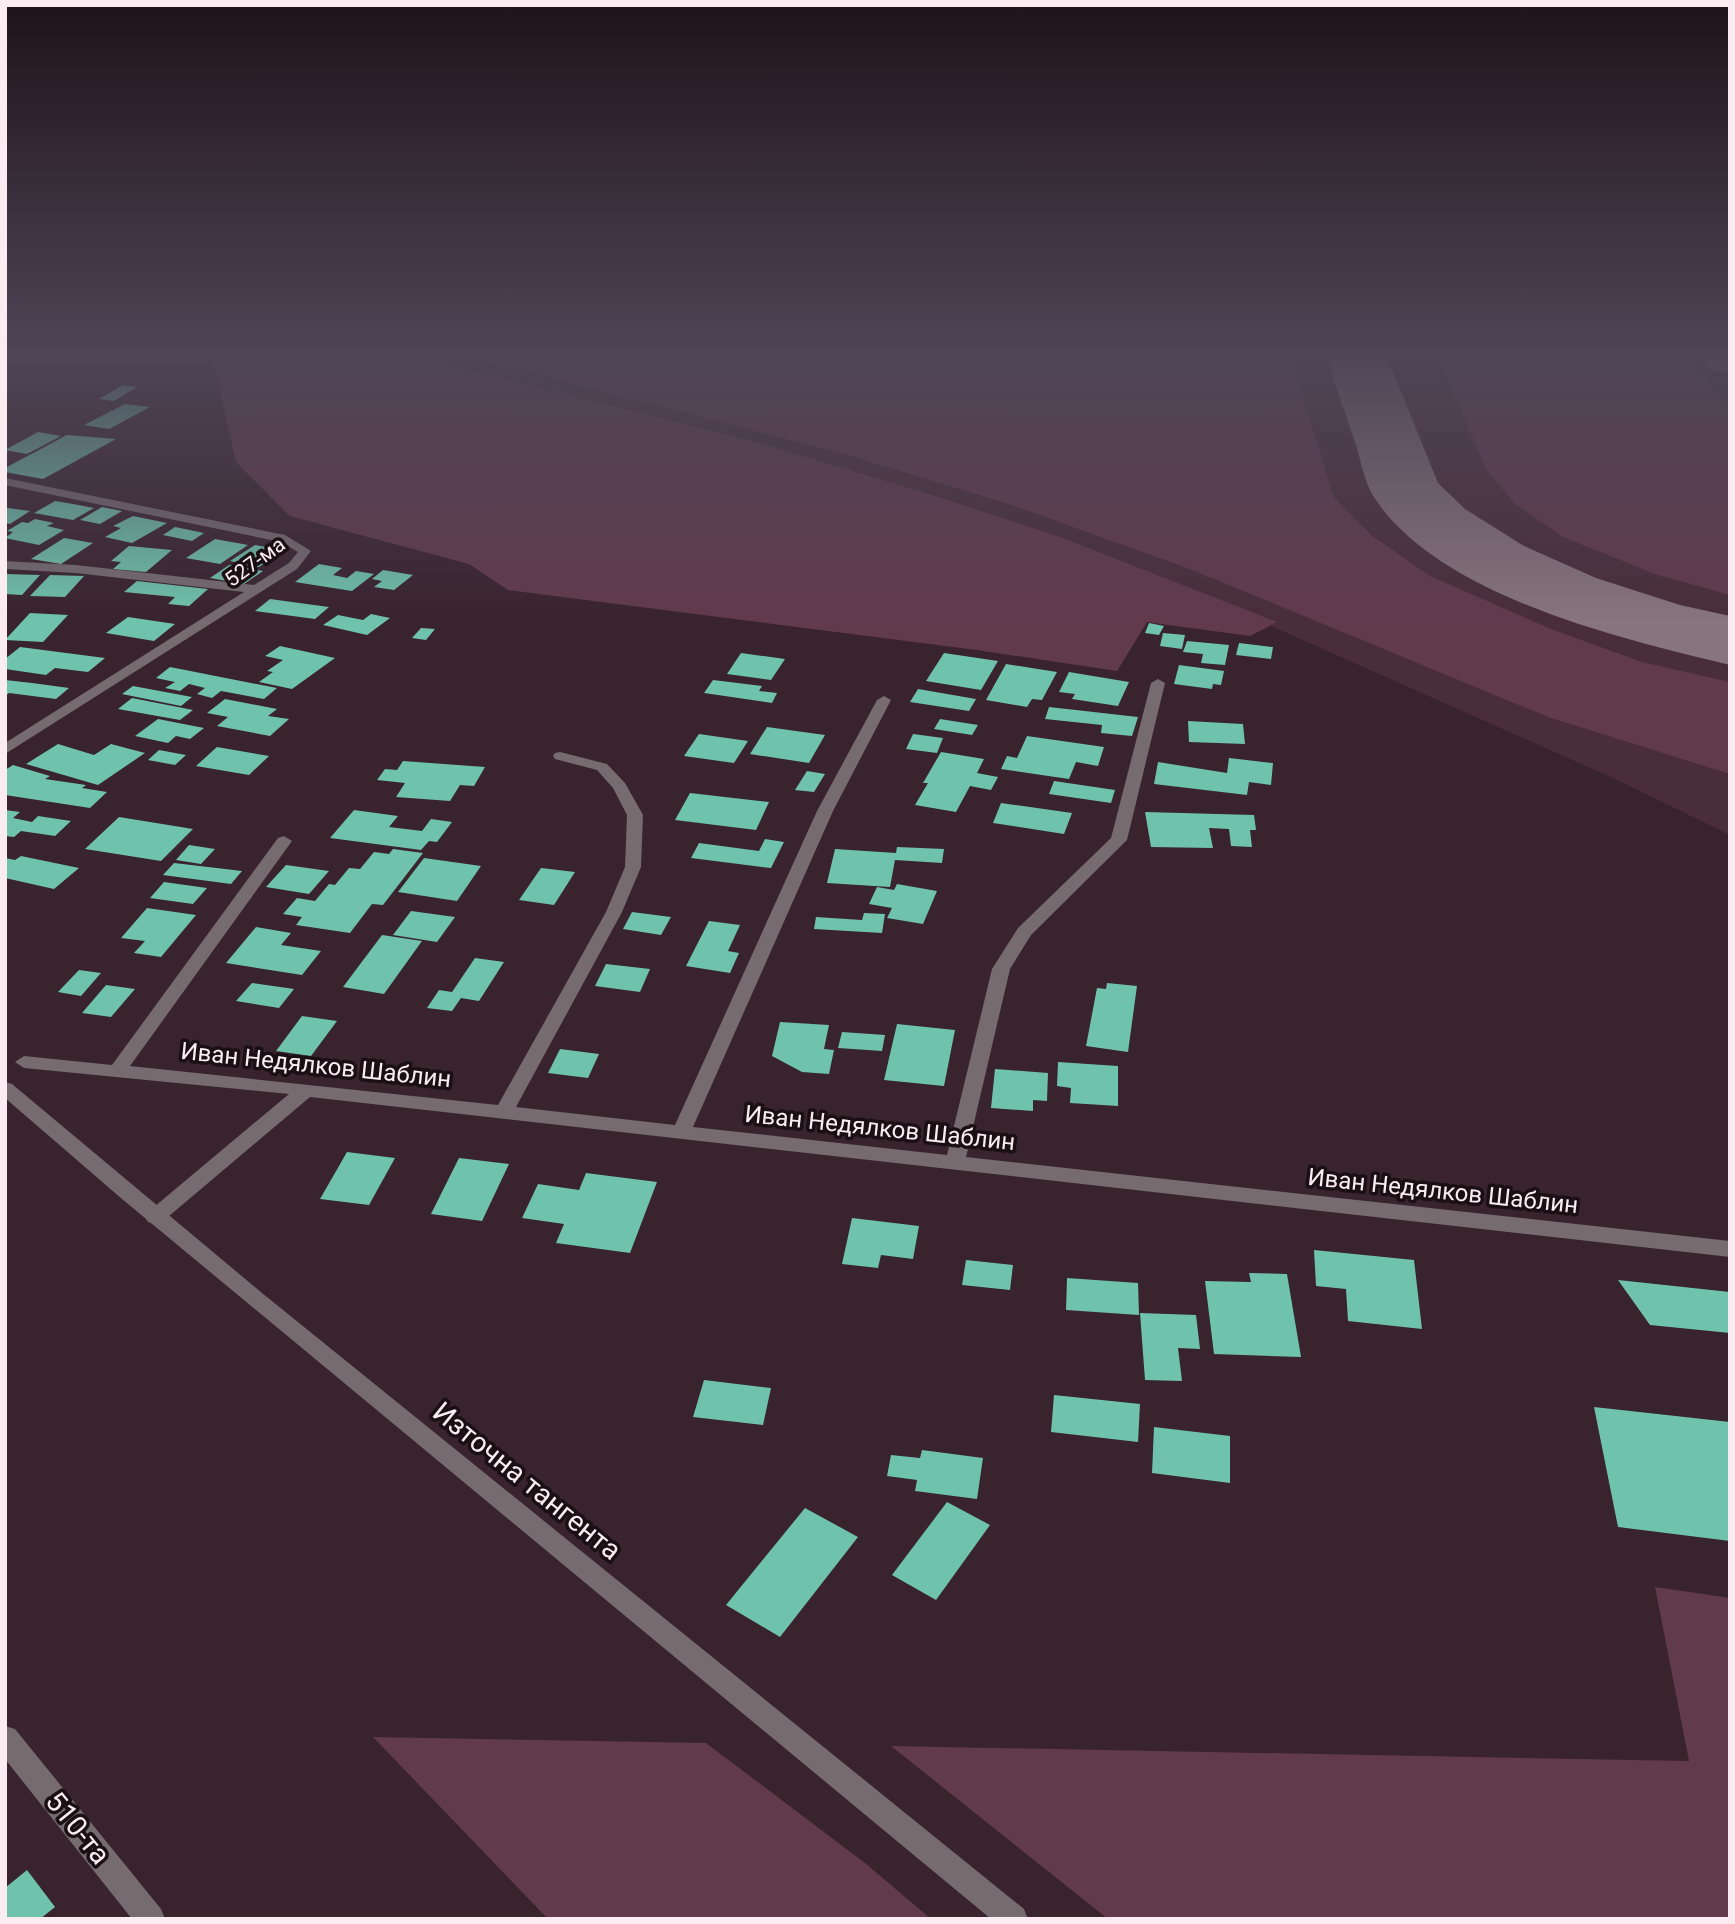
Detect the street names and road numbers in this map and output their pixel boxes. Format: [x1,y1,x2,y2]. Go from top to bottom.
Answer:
street label: 527-ма [220,532,290,592]
street label: Иван Недялков Шаблин [179,1037,453,1093]
street label: Иван Недялков Шаблин [743,1100,1017,1156]
street label: Иван Недялков Шаблин [1306,1163,1580,1219]
street label: Източна тангента [426,1395,628,1567]
street label: 510-та [39,1785,117,1871]

